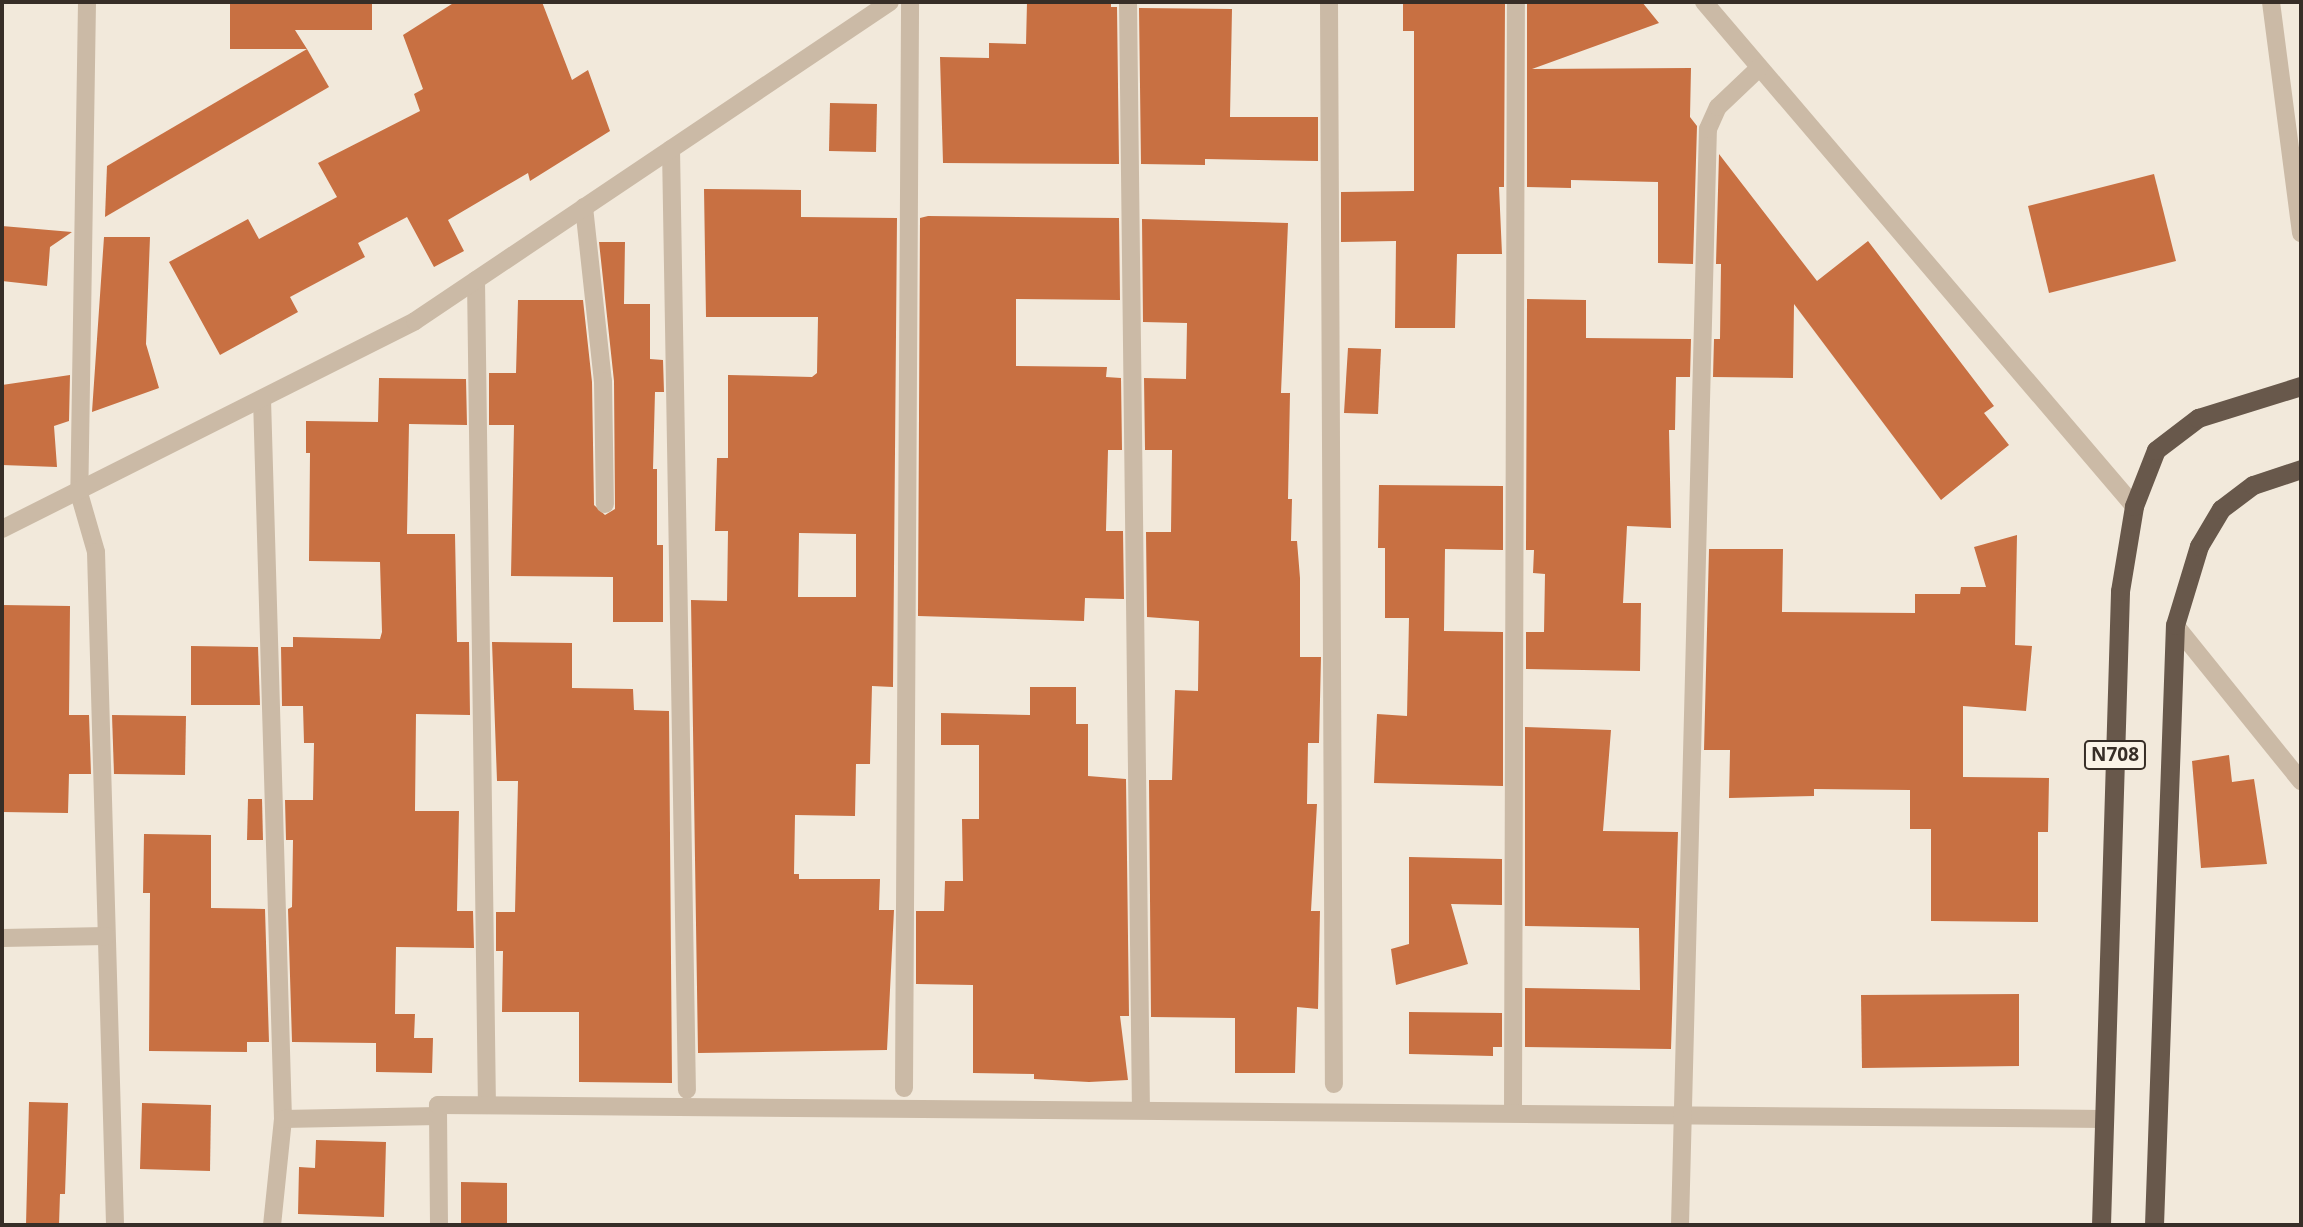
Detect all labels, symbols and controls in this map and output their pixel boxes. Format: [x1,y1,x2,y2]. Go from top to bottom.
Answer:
road number: N708 [2084,740,2146,770]

